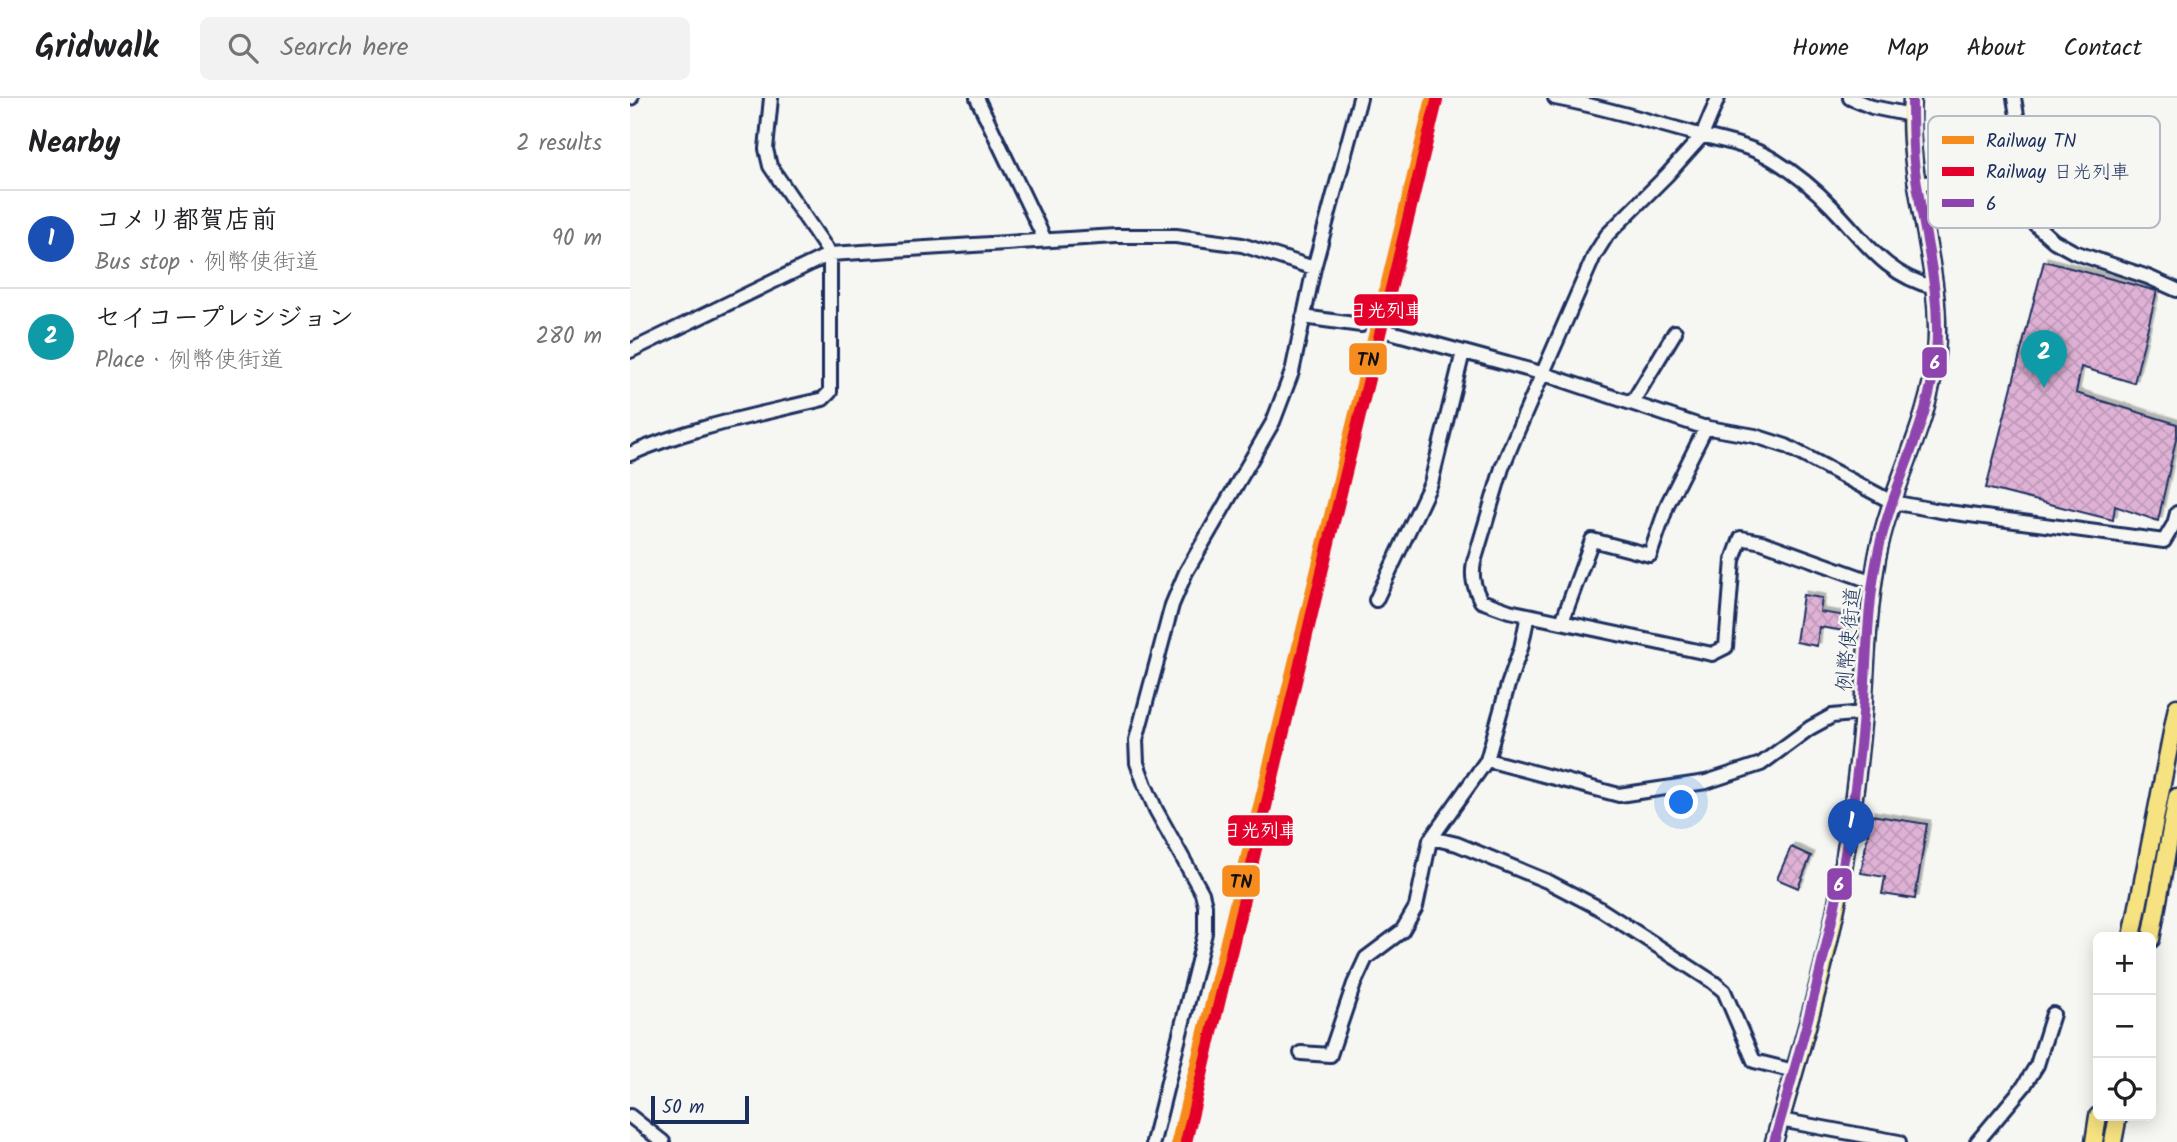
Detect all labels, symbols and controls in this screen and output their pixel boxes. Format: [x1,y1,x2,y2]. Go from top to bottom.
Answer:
search box [200,17,690,80]
text: Gridwalk [35,22,158,75]
text: Search here [280,27,409,69]
icon: search [224,29,262,67]
text: Home [1792,29,1849,68]
text: Map [1887,29,1929,68]
text: About [1967,29,2025,68]
text: Contact [2063,29,2142,68]
legend [1928,116,2160,228]
text: Nearby [28,120,120,168]
text: 2 results [516,126,602,162]
text: Railway TN [1986,127,2077,157]
text: Railway 日光列車 [1986,158,2129,188]
text: 6 [1986,190,1997,220]
text: コメリ都賀店前 [95,200,277,242]
text: 1 [48,221,54,257]
text: 90 m [552,221,602,257]
text: Bus stop · 例幣使街道 [95,245,319,281]
line badge: 日光列車 [1353,293,1419,327]
text: 日光列車 [1348,297,1424,327]
text: セイコープレシジョン [95,298,354,340]
text: 2 [44,319,58,355]
text: 280 m [536,319,602,355]
pin: 2 [2021,330,2067,388]
line badge: TN [1348,342,1388,376]
text: Place · 例幣使街道 [95,343,283,379]
text: TN [1357,346,1379,376]
line badge: 6 [1921,346,1948,379]
text: 6 [1930,349,1940,379]
street label: 例幣使街道 [1828,585,1871,693]
your location [1664,785,1698,819]
pin: 1 [1828,799,1874,857]
line badge: 日光列車 [1227,814,1294,847]
text: 日光列車 [1222,817,1298,847]
line badge: TN [1221,864,1261,898]
line badge: 6 [1826,867,1853,901]
text: TN [1230,868,1252,898]
text: 6 [1834,871,1844,901]
map controls [2093,932,2156,1121]
button: + [2093,932,2156,995]
button: − [2093,995,2156,1058]
button: locate [2093,1058,2156,1121]
scale bar [651,1093,749,1125]
text: 50 m [662,1093,704,1123]

